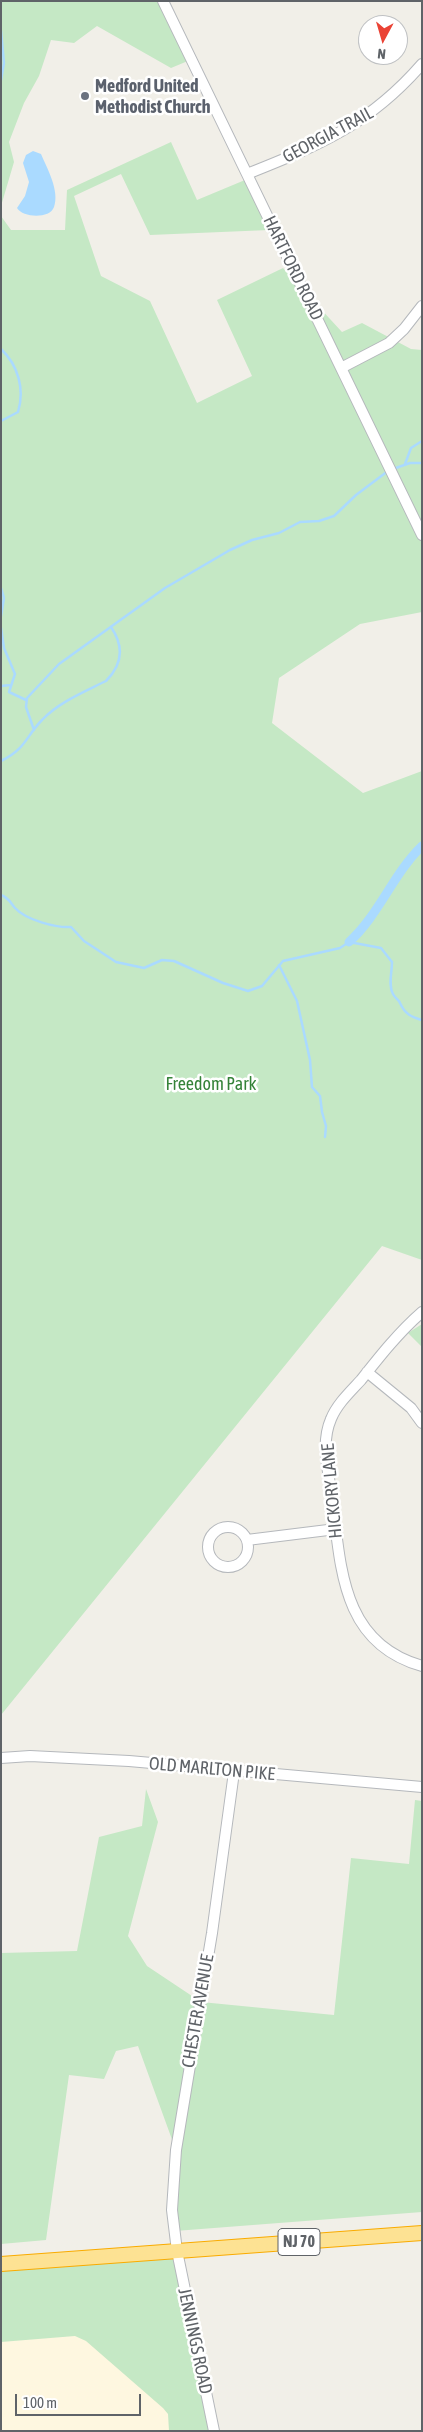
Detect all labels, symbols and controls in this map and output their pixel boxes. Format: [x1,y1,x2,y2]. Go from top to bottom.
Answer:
north arrow [358,15,408,65]
text: N [377,46,386,62]
place label: Medford United Methodist Church [95,75,211,118]
marker: Medford United Methodist Church [79,90,91,102]
street label: GEORGIA TRAIL [279,102,377,168]
street label: HARTFORD ROAD [258,212,328,324]
park label: Freedom Park [166,1073,256,1095]
street label: HICKORY LANE [317,1443,347,1539]
street label: OLD MARLTON PIKE [148,1753,276,1785]
street label: CHESTER AVENUE [177,1953,219,2069]
road number: NJ 70 [278,2228,320,2256]
street label: JENNINGS ROAD [173,2286,217,2396]
scale bar [18,2384,144,2416]
text: 100 m [23,2394,57,2411]

